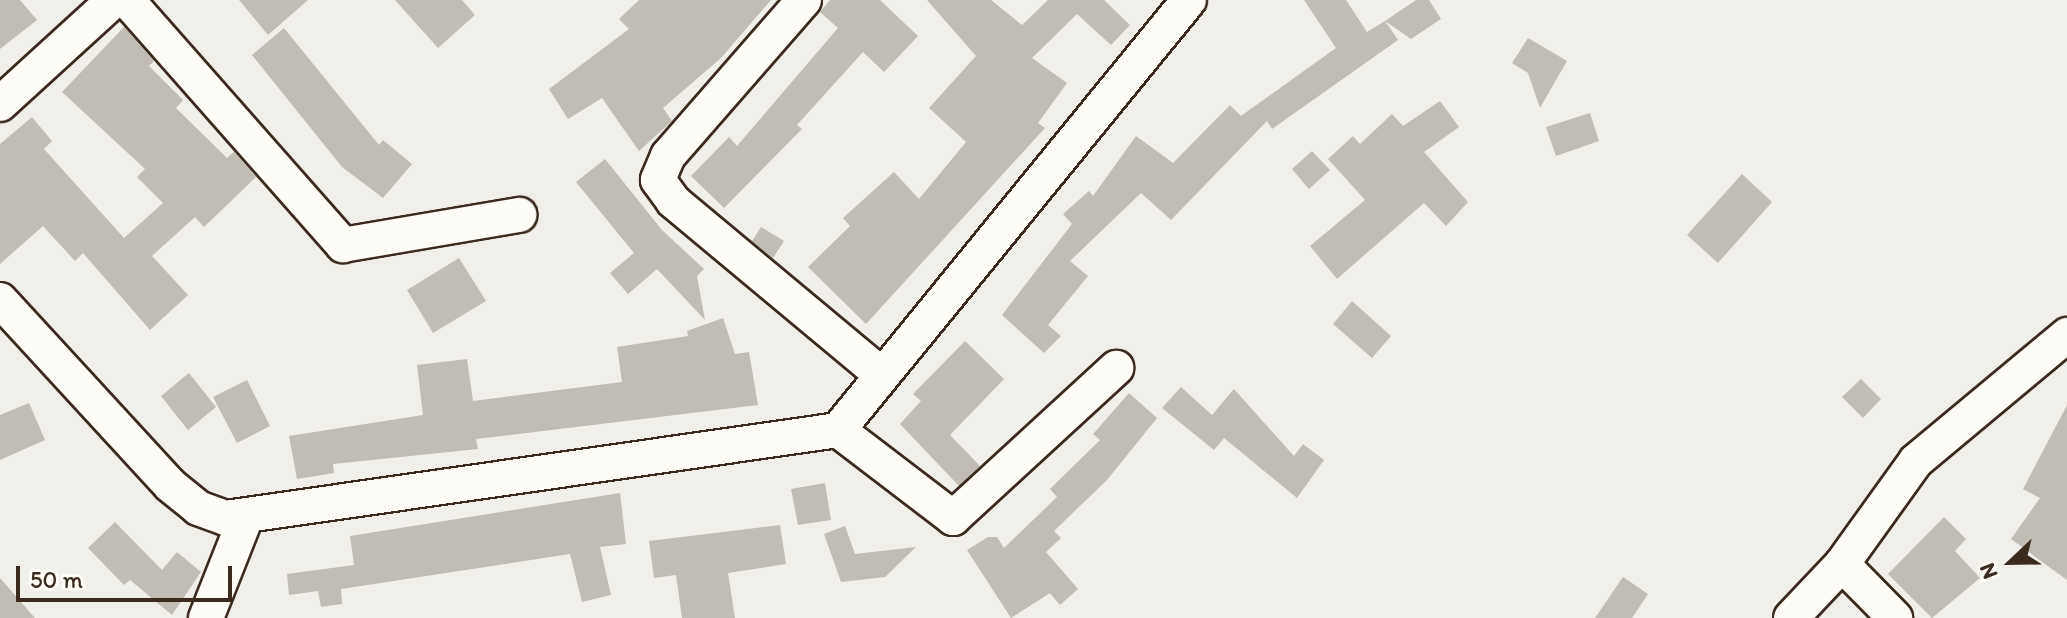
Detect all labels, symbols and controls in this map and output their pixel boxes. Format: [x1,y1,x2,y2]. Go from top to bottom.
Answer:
north arrow [1971,522,2051,602]
scale bar [20,550,236,600]
text: N [1973,559,2004,583]
text: 50 m [30,565,83,594]

